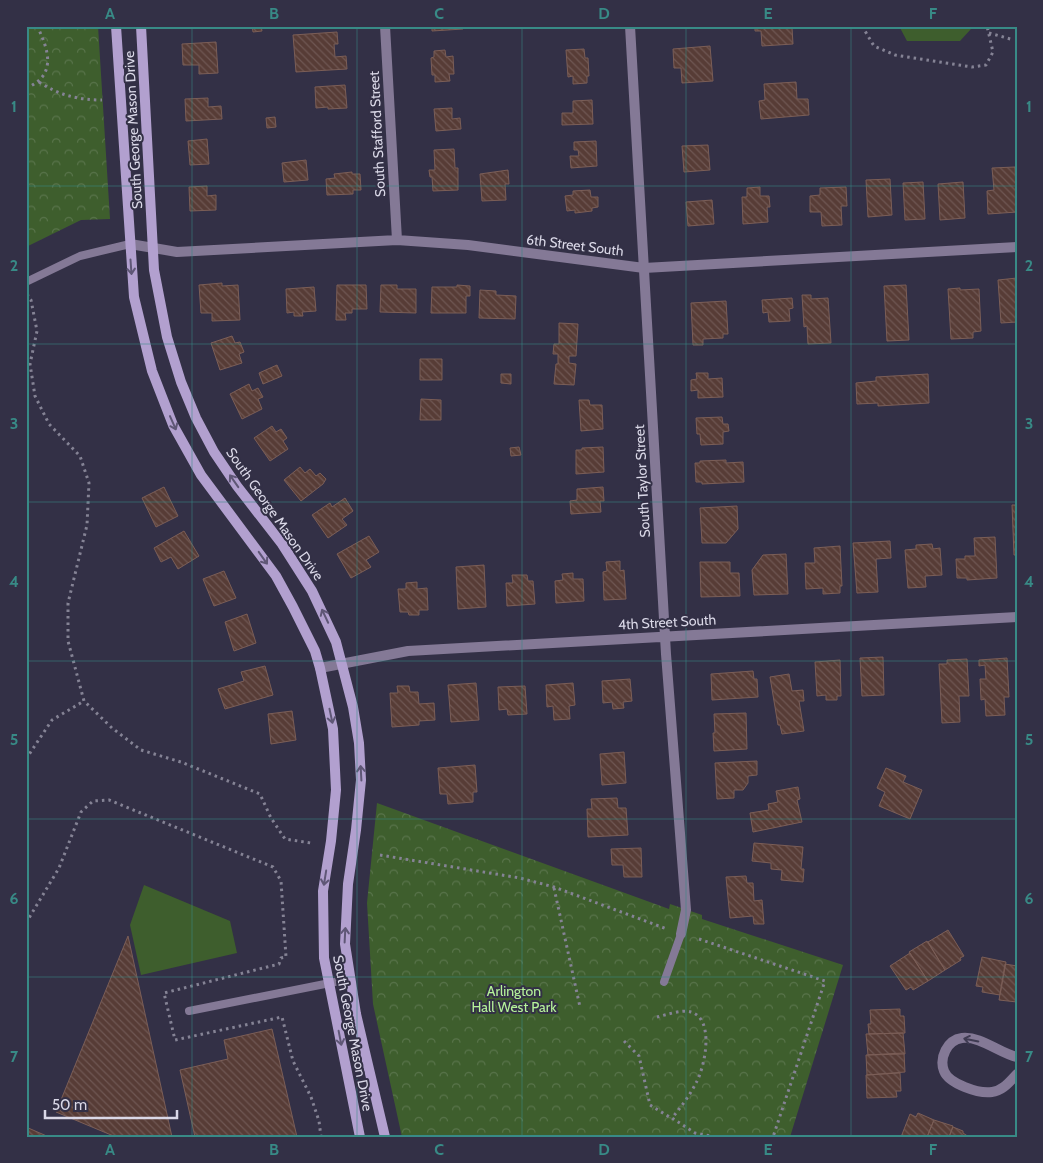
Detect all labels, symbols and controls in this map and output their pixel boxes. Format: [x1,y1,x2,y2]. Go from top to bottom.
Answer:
text: A [105,4,115,23]
text: B [269,4,279,23]
text: C [434,4,444,23]
text: D [598,4,610,23]
text: E [763,4,773,23]
text: F [929,4,938,23]
street label: South George Mason Drive [120,50,146,210]
street label: South Stafford Street [365,70,389,197]
text: 1 [11,97,17,116]
text: 1 [1026,97,1032,116]
street label: 6th Street South [525,230,625,260]
text: 2 [10,256,18,275]
text: 2 [1025,256,1033,275]
one-way arrow [126,259,136,275]
text: 3 [10,414,18,433]
text: 3 [1025,414,1033,433]
one-way arrow [168,415,178,430]
street label: South Taylor Street [630,424,654,538]
street label: South George Mason Drive [222,444,328,584]
one-way arrow [229,475,239,489]
one-way arrow [258,551,268,565]
text: 4 [9,572,19,591]
text: 4 [1024,572,1034,591]
one-way arrow [319,609,329,624]
street label: 4th Street South [617,610,717,634]
one-way arrow [326,708,336,724]
text: 5 [10,730,18,749]
text: 5 [1025,730,1033,749]
one-way arrow [356,766,365,782]
one-way arrow [320,869,330,885]
text: 6 [10,889,19,908]
text: 6 [1025,889,1034,908]
one-way arrow [341,927,350,943]
street label: South George Mason Drive [329,954,377,1112]
park label: Arlington Hall West Park [472,982,557,1016]
one-way arrow [336,1030,345,1046]
one-way arrow [964,1035,980,1044]
text: 7 [10,1047,19,1066]
text: 7 [1025,1047,1034,1066]
scale bar [45,1088,178,1120]
text: 50 m [52,1096,87,1114]
text: A [105,1140,115,1159]
text: B [269,1140,279,1159]
text: C [434,1140,444,1159]
text: D [598,1140,610,1159]
text: E [763,1140,773,1159]
text: F [929,1140,938,1159]

